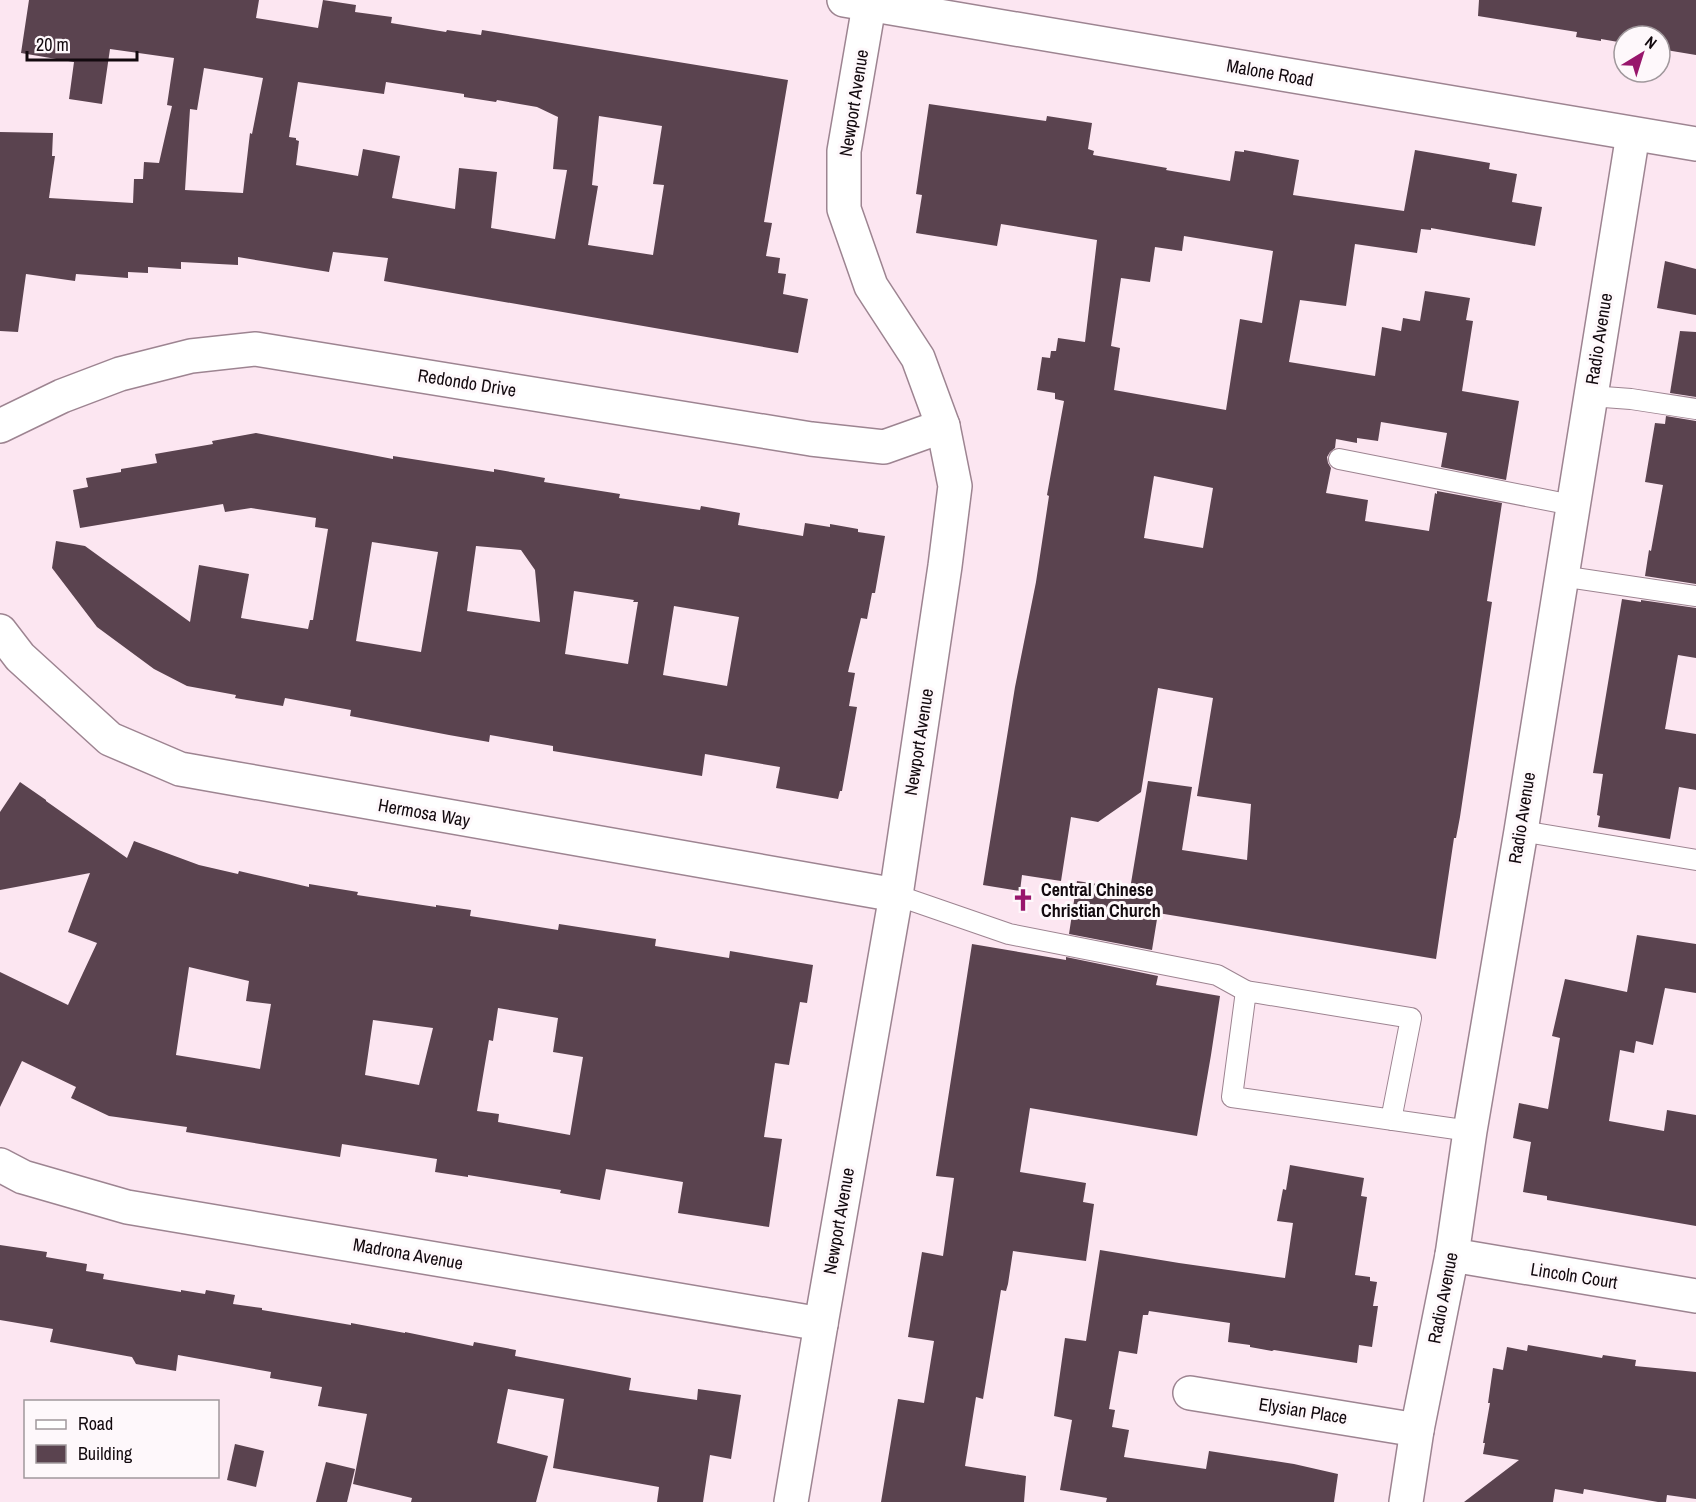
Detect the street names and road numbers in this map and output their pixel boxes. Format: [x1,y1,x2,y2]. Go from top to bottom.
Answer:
street label: Newport Avenue [833,48,874,158]
street label: Malone Road [1225,53,1315,92]
street label: Radio Avenue [1579,291,1618,387]
street label: Redondo Drive [416,362,518,403]
street label: Newport Avenue [898,687,939,797]
street label: Radio Avenue [1502,770,1541,866]
street label: Hermosa Way [376,792,473,833]
street label: Newport Avenue [817,1166,860,1276]
street label: Madrona Avenue [351,1232,465,1275]
street label: Radio Avenue [1421,1250,1464,1346]
street label: Lincoln Court [1529,1256,1619,1295]
street label: Elysian Place [1257,1391,1349,1430]

